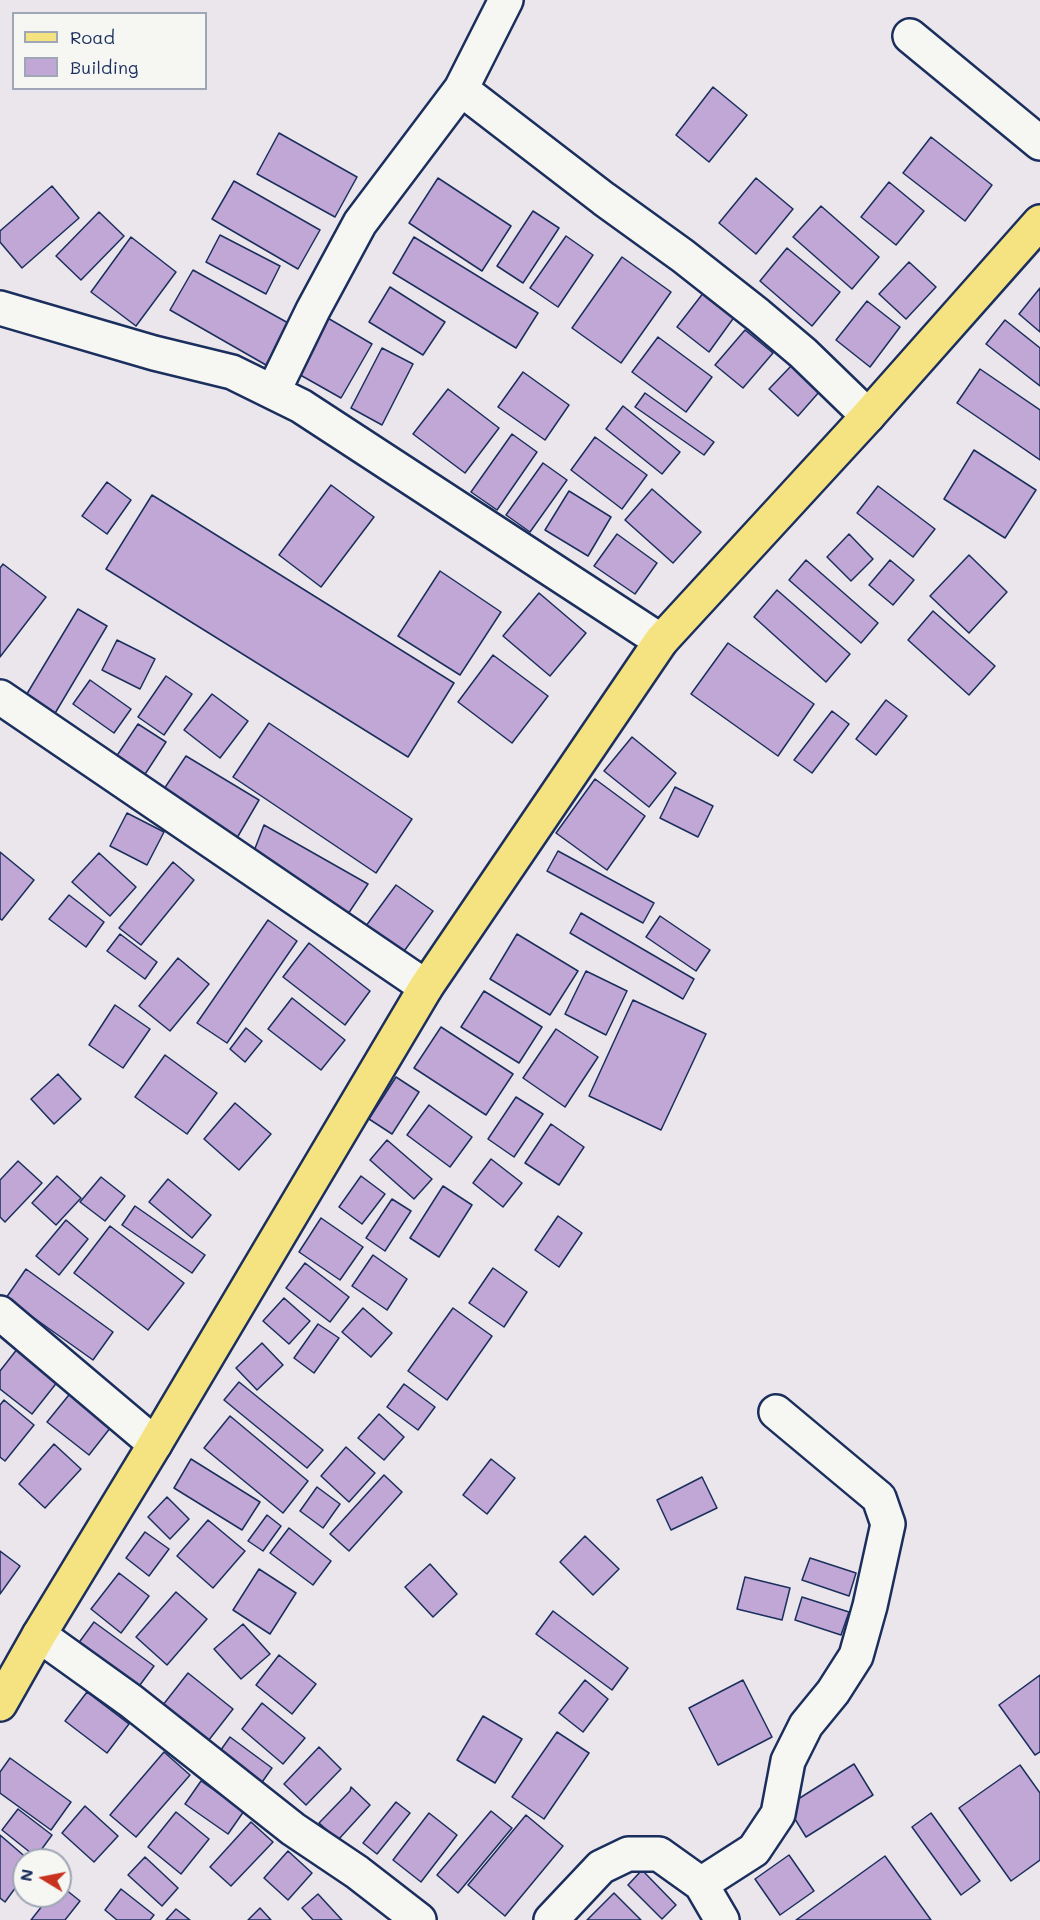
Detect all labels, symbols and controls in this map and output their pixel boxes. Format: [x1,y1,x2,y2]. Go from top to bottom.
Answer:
legend [12,12,207,90]
text: Road [70,25,115,49]
text: Building [70,55,138,79]
north arrow [12,1848,72,1908]
text: N [14,1867,37,1883]

